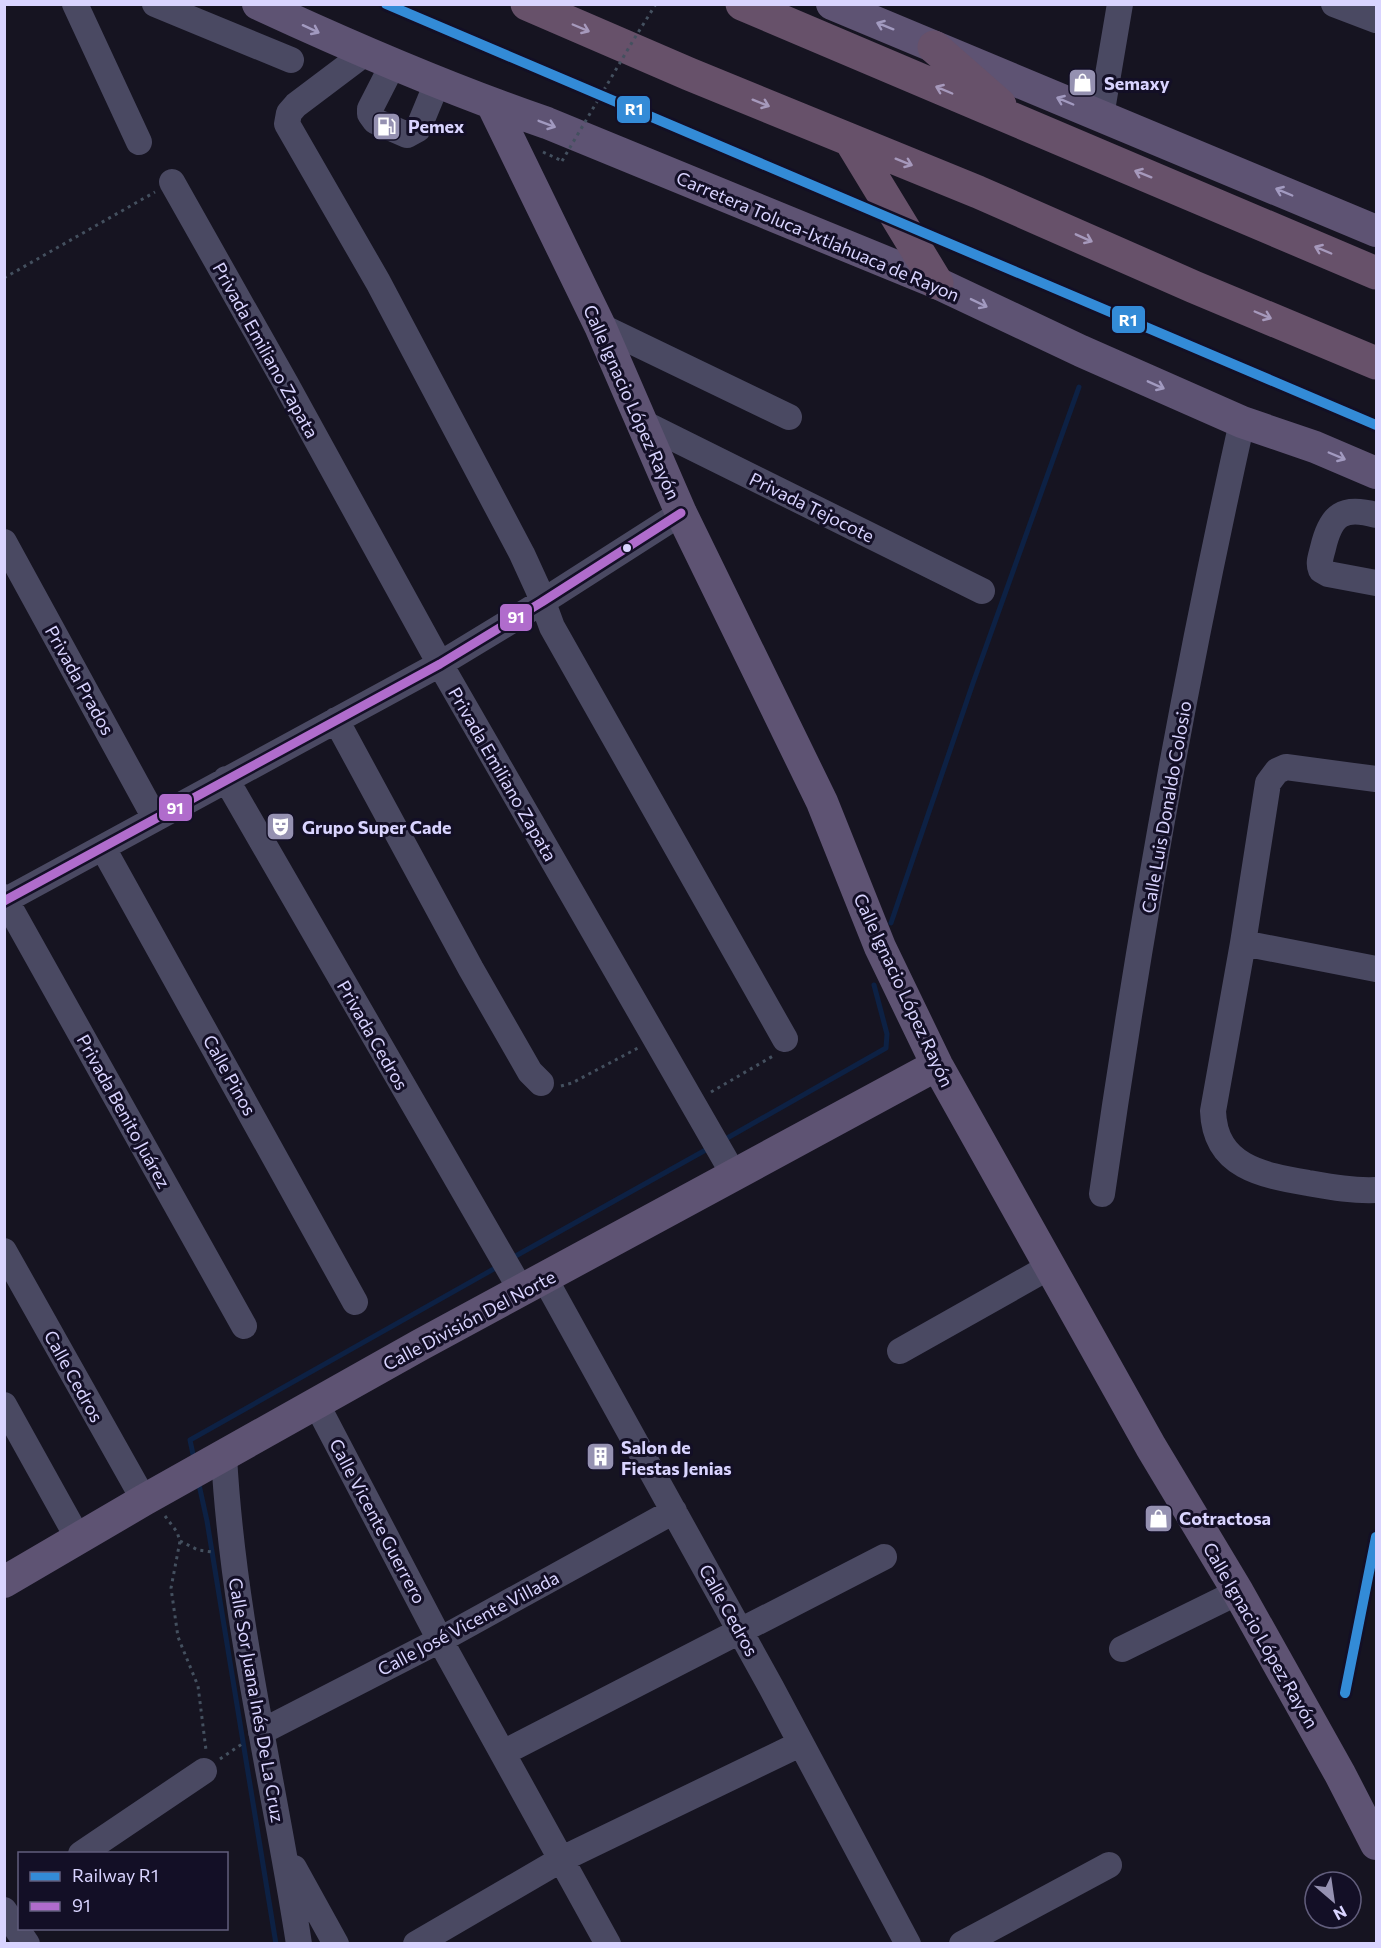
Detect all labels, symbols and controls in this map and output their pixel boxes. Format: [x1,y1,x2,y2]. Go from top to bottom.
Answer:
one-way arrow [876,20,894,31]
one-way arrow [301,23,319,35]
one-way arrow [572,23,590,34]
shop icon: Semaxy [1067,67,1099,99]
place label: Semaxy [1104,72,1170,94]
one-way arrow [935,84,954,95]
line badge: R1 [616,95,651,124]
one-way arrow [1056,95,1075,106]
one-way arrow [751,98,770,109]
text: R1 [625,99,643,118]
fuel station icon: Pemex [371,110,403,142]
place label: Pemex [408,115,464,137]
one-way arrow [537,119,556,130]
one-way arrow [895,157,913,168]
street label: Carretera Toluca-Ixtlahuaca de Rayon [673,166,963,306]
one-way arrow [1135,168,1153,179]
one-way arrow [1275,185,1293,196]
one-way arrow [1074,233,1092,244]
one-way arrow [1314,244,1332,255]
street label: Privada Emiliano Zapata [209,258,323,442]
one-way arrow [970,298,988,310]
street label: Calle Ignacio López Rayón [579,301,685,503]
line badge: R1 [1111,305,1146,334]
text: R1 [1119,310,1137,329]
one-way arrow [1253,310,1272,321]
one-way arrow [1147,379,1165,391]
one-way arrow [1328,451,1346,462]
street label: Privada Tejocote [746,467,878,547]
unlabelled marker [621,542,633,554]
line badge: 91 [499,603,533,632]
text: 91 [507,607,525,626]
street label: Privada Prados [41,621,119,739]
street label: Privada Emiliano Zapata [444,683,562,865]
street label: Calle Luis Donaldo Colosio [1136,699,1196,915]
line badge: 91 [158,793,193,822]
text: 91 [166,798,184,817]
theatre icon: Grupo Super Cade [265,811,297,843]
place label: Grupo Super Cade [302,816,452,838]
street label: Calle Ignacio López Rayón [849,890,959,1090]
street label: Privada Cedros [333,976,413,1094]
street label: Privada Benito Juárez [73,1030,175,1192]
street label: Calle Pinos [199,1031,261,1119]
street label: Calle División Del Norte [379,1265,559,1375]
street label: Calle Cedros [40,1326,108,1426]
street label: Calle Vicente Guerrero [325,1435,431,1607]
place label: Salon de Fiestas Jenias [621,1436,732,1479]
building icon: Salon de Fiestas Jenias [584,1441,616,1473]
shop icon: Cotractosa [1142,1502,1174,1534]
place label: Cotractosa [1179,1507,1271,1529]
street label: Calle Ignacio López Rayón [1199,1538,1323,1732]
street label: Calle Cedros [695,1560,763,1660]
street label: Calle José Vicente Villada [374,1566,562,1680]
street label: Calle Sor Juana Inés De La Cruz [225,1576,289,1824]
legend [18,1852,228,1930]
text: Railway R1 [72,1864,159,1886]
north arrow [1303,1870,1363,1930]
text: 91 [72,1894,91,1916]
text: N [1331,1902,1350,1925]

